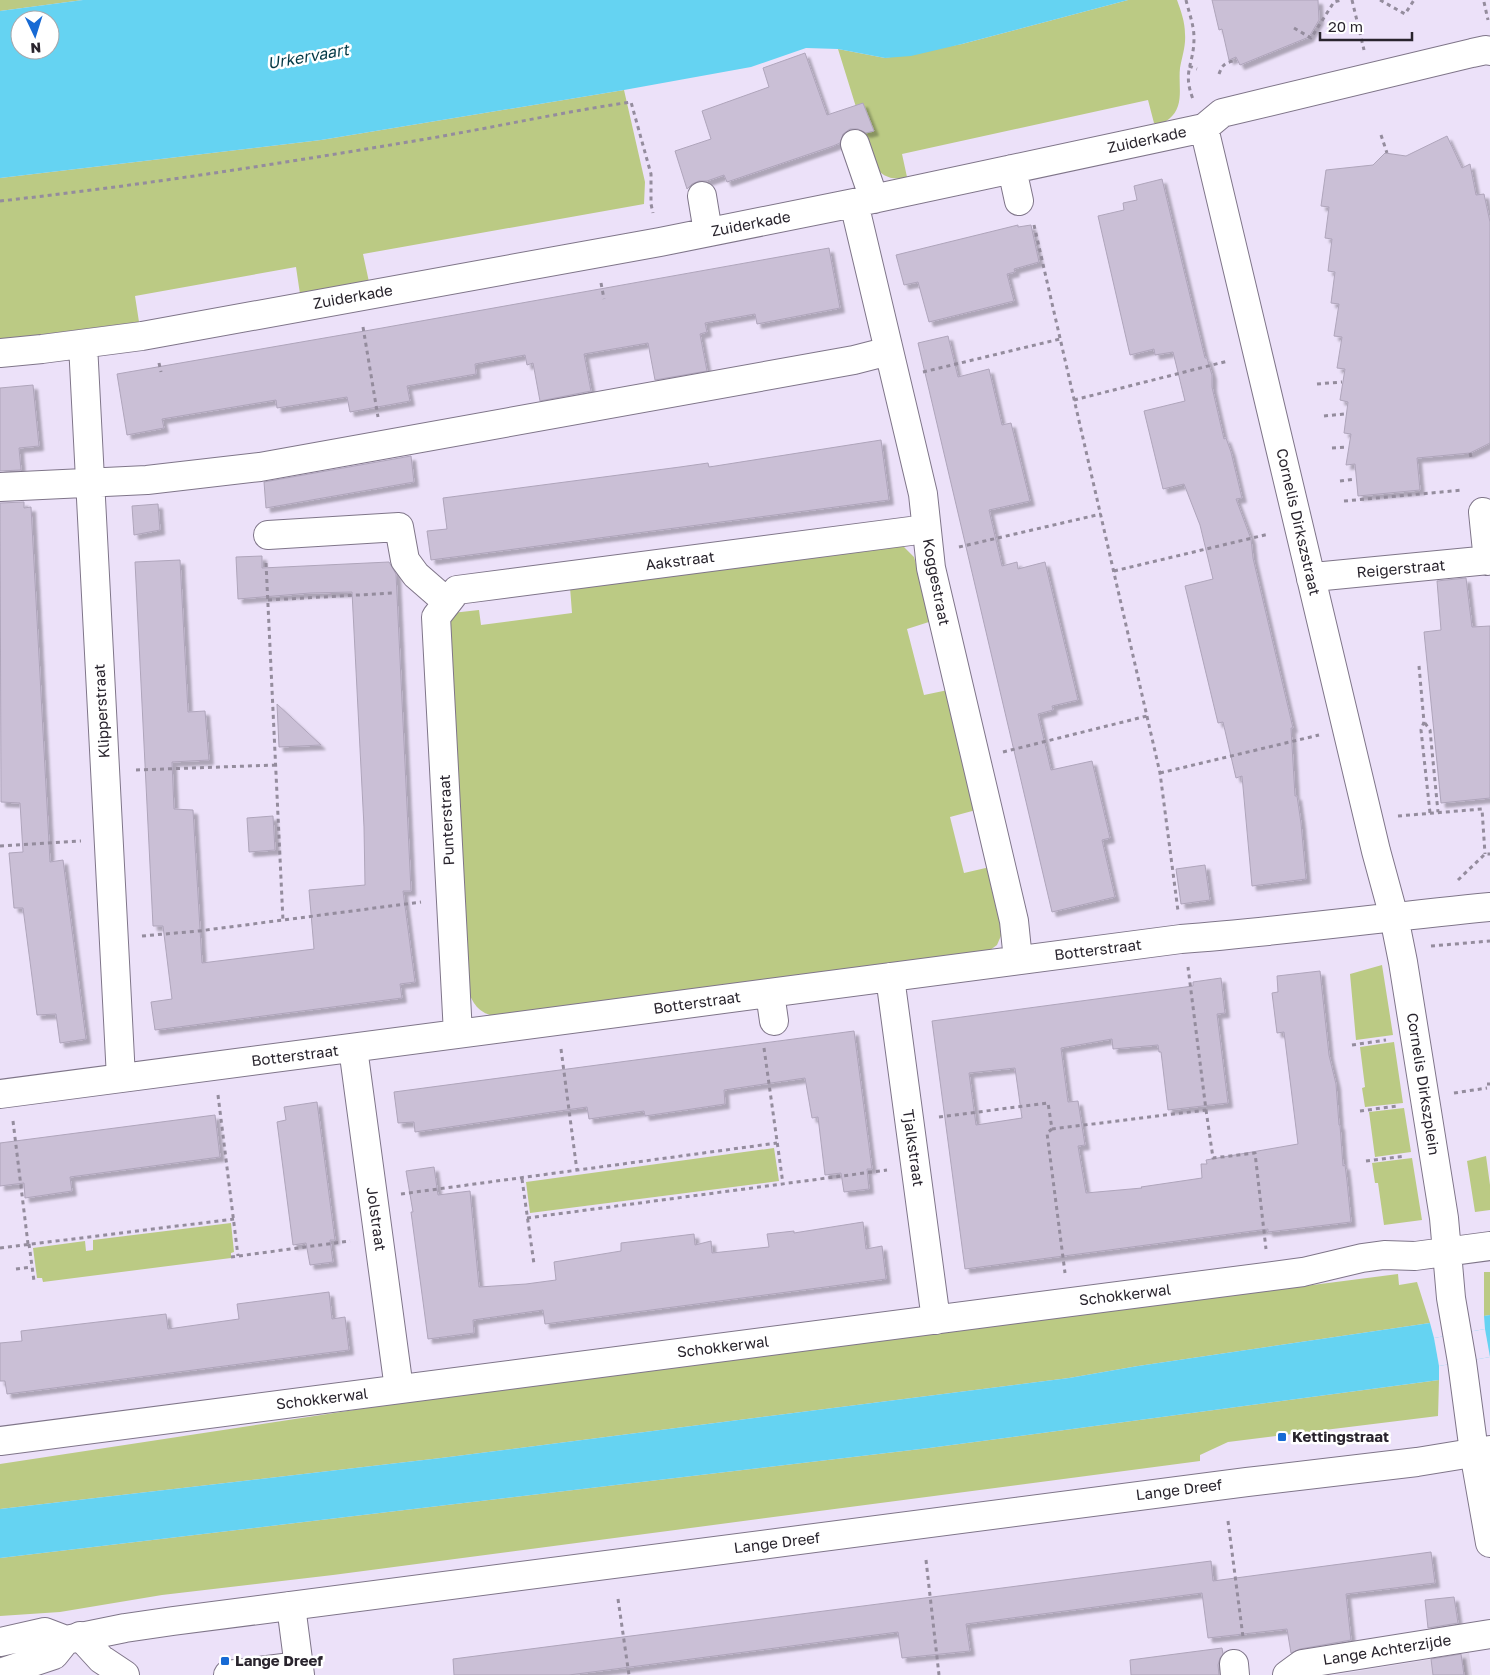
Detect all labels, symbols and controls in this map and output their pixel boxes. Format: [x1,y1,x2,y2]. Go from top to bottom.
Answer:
north arrow [10,10,60,60]
scale bar [1320,10,1412,42]
text: 20 m [1328,17,1363,35]
water label: Urkervaart [266,39,352,73]
text: N [30,40,42,57]
street label: Zuiderkade [1106,122,1188,156]
street label: Zuiderkade [710,206,792,240]
street label: Zuiderkade [312,280,394,312]
street label: Cornelis Dirkszstraat [1273,446,1325,597]
street label: Koggestraat [920,537,954,627]
street label: Aakstraat [644,547,715,573]
street label: Reigerstraat [1356,555,1446,581]
street label: Klipperstraat [90,663,112,759]
street label: Punterstraat [435,774,457,866]
street label: Botterstraat [1053,935,1143,963]
street label: Botterstraat [652,987,742,1017]
street label: Cornelis Dirkszplein [1404,1011,1444,1156]
street label: Botterstraat [250,1041,340,1069]
street label: Tjalkstraat [900,1108,928,1188]
street label: Jolstraat [364,1186,390,1252]
street label: Schokkerwal [1078,1279,1172,1309]
street label: Schokkerwal [676,1331,770,1361]
street label: Schokkerwal [275,1383,369,1413]
place label: Kettingstraat [1292,1427,1389,1445]
marker: Kettingstraat [1276,1431,1288,1443]
street label: Lange Dreef [1135,1475,1224,1503]
street label: Lange Dreef [733,1528,822,1556]
street label: Lange Achterzijde [1321,1630,1453,1668]
place label: Lange Dreef [235,1651,323,1669]
marker: Lange Dreef [219,1655,231,1667]

